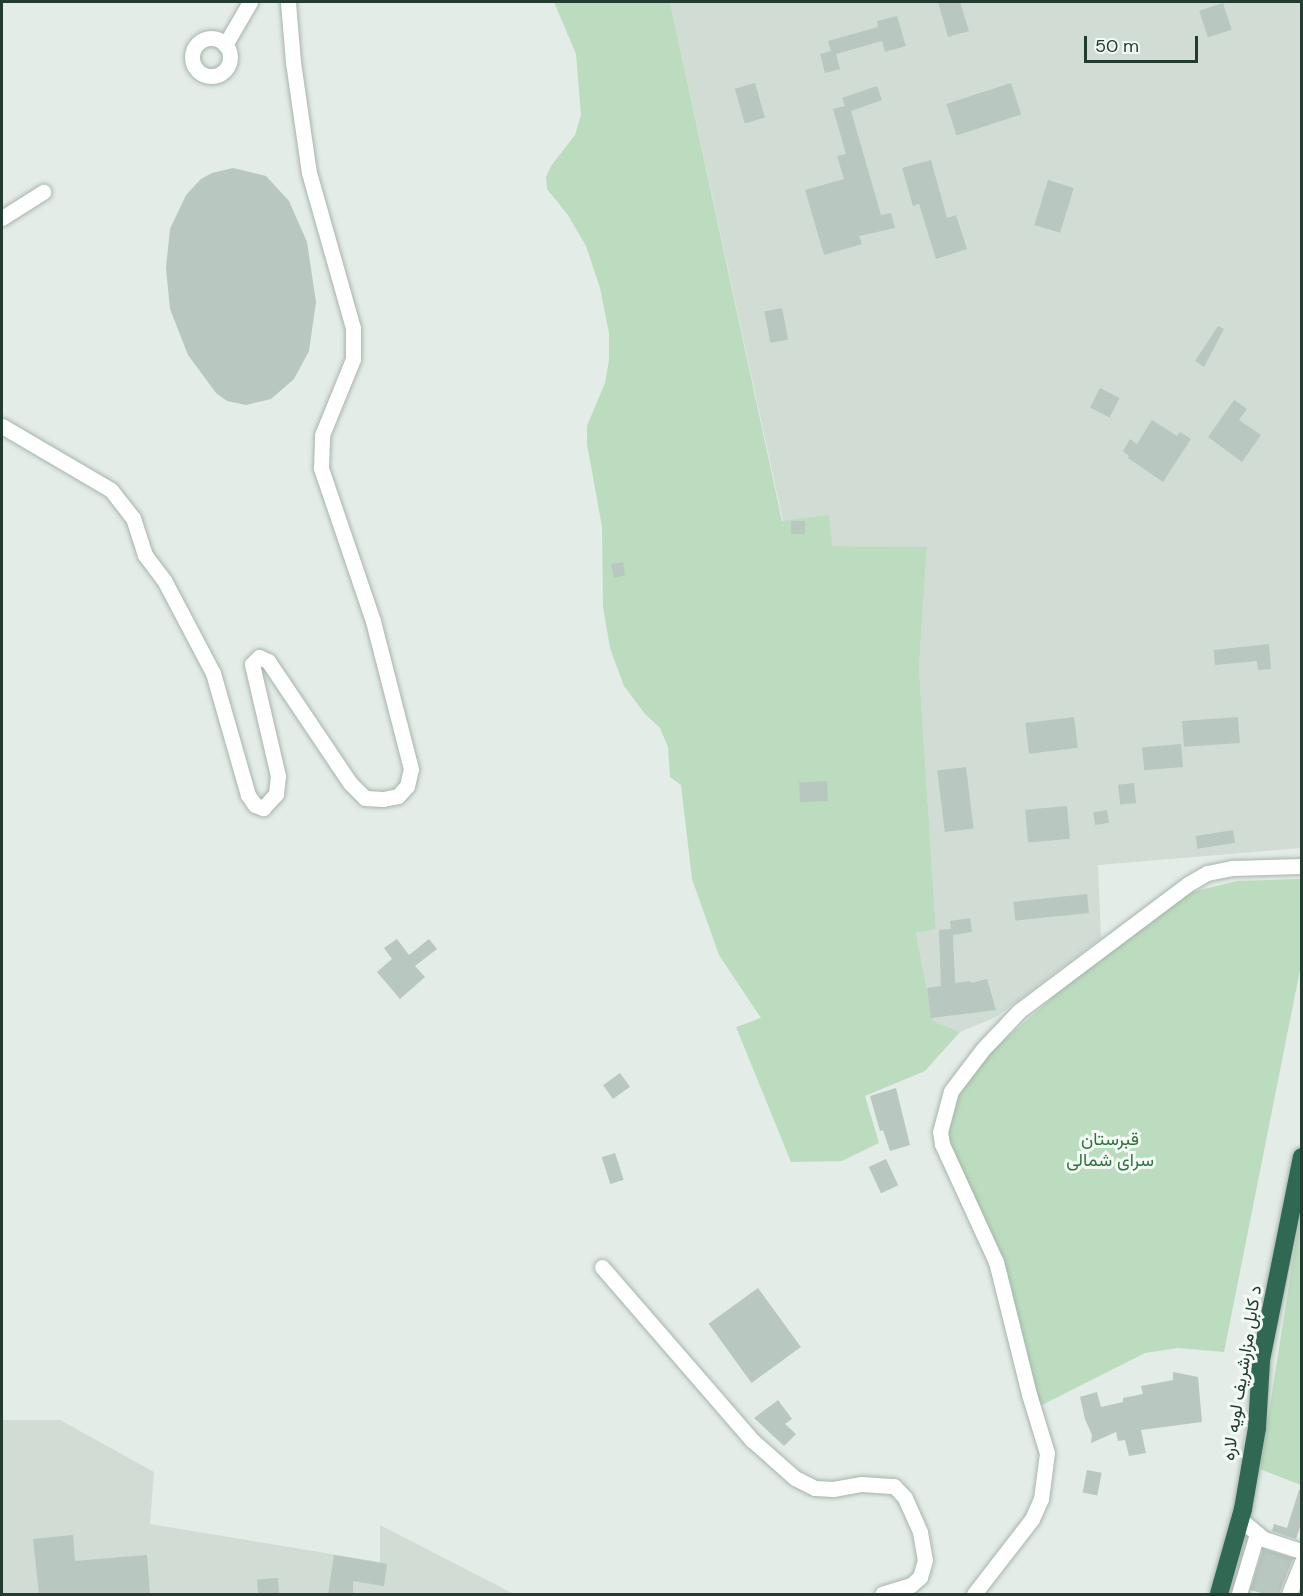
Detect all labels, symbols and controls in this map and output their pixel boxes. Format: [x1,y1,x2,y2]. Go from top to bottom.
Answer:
scale bar [1087,24,1201,62]
text: 50 m [1095,34,1139,58]
park label: قبرستان سرای شمالی [1066,1129,1154,1172]
street label: د کابل مزارشریف لویه لاره [1217,1284,1267,1462]

